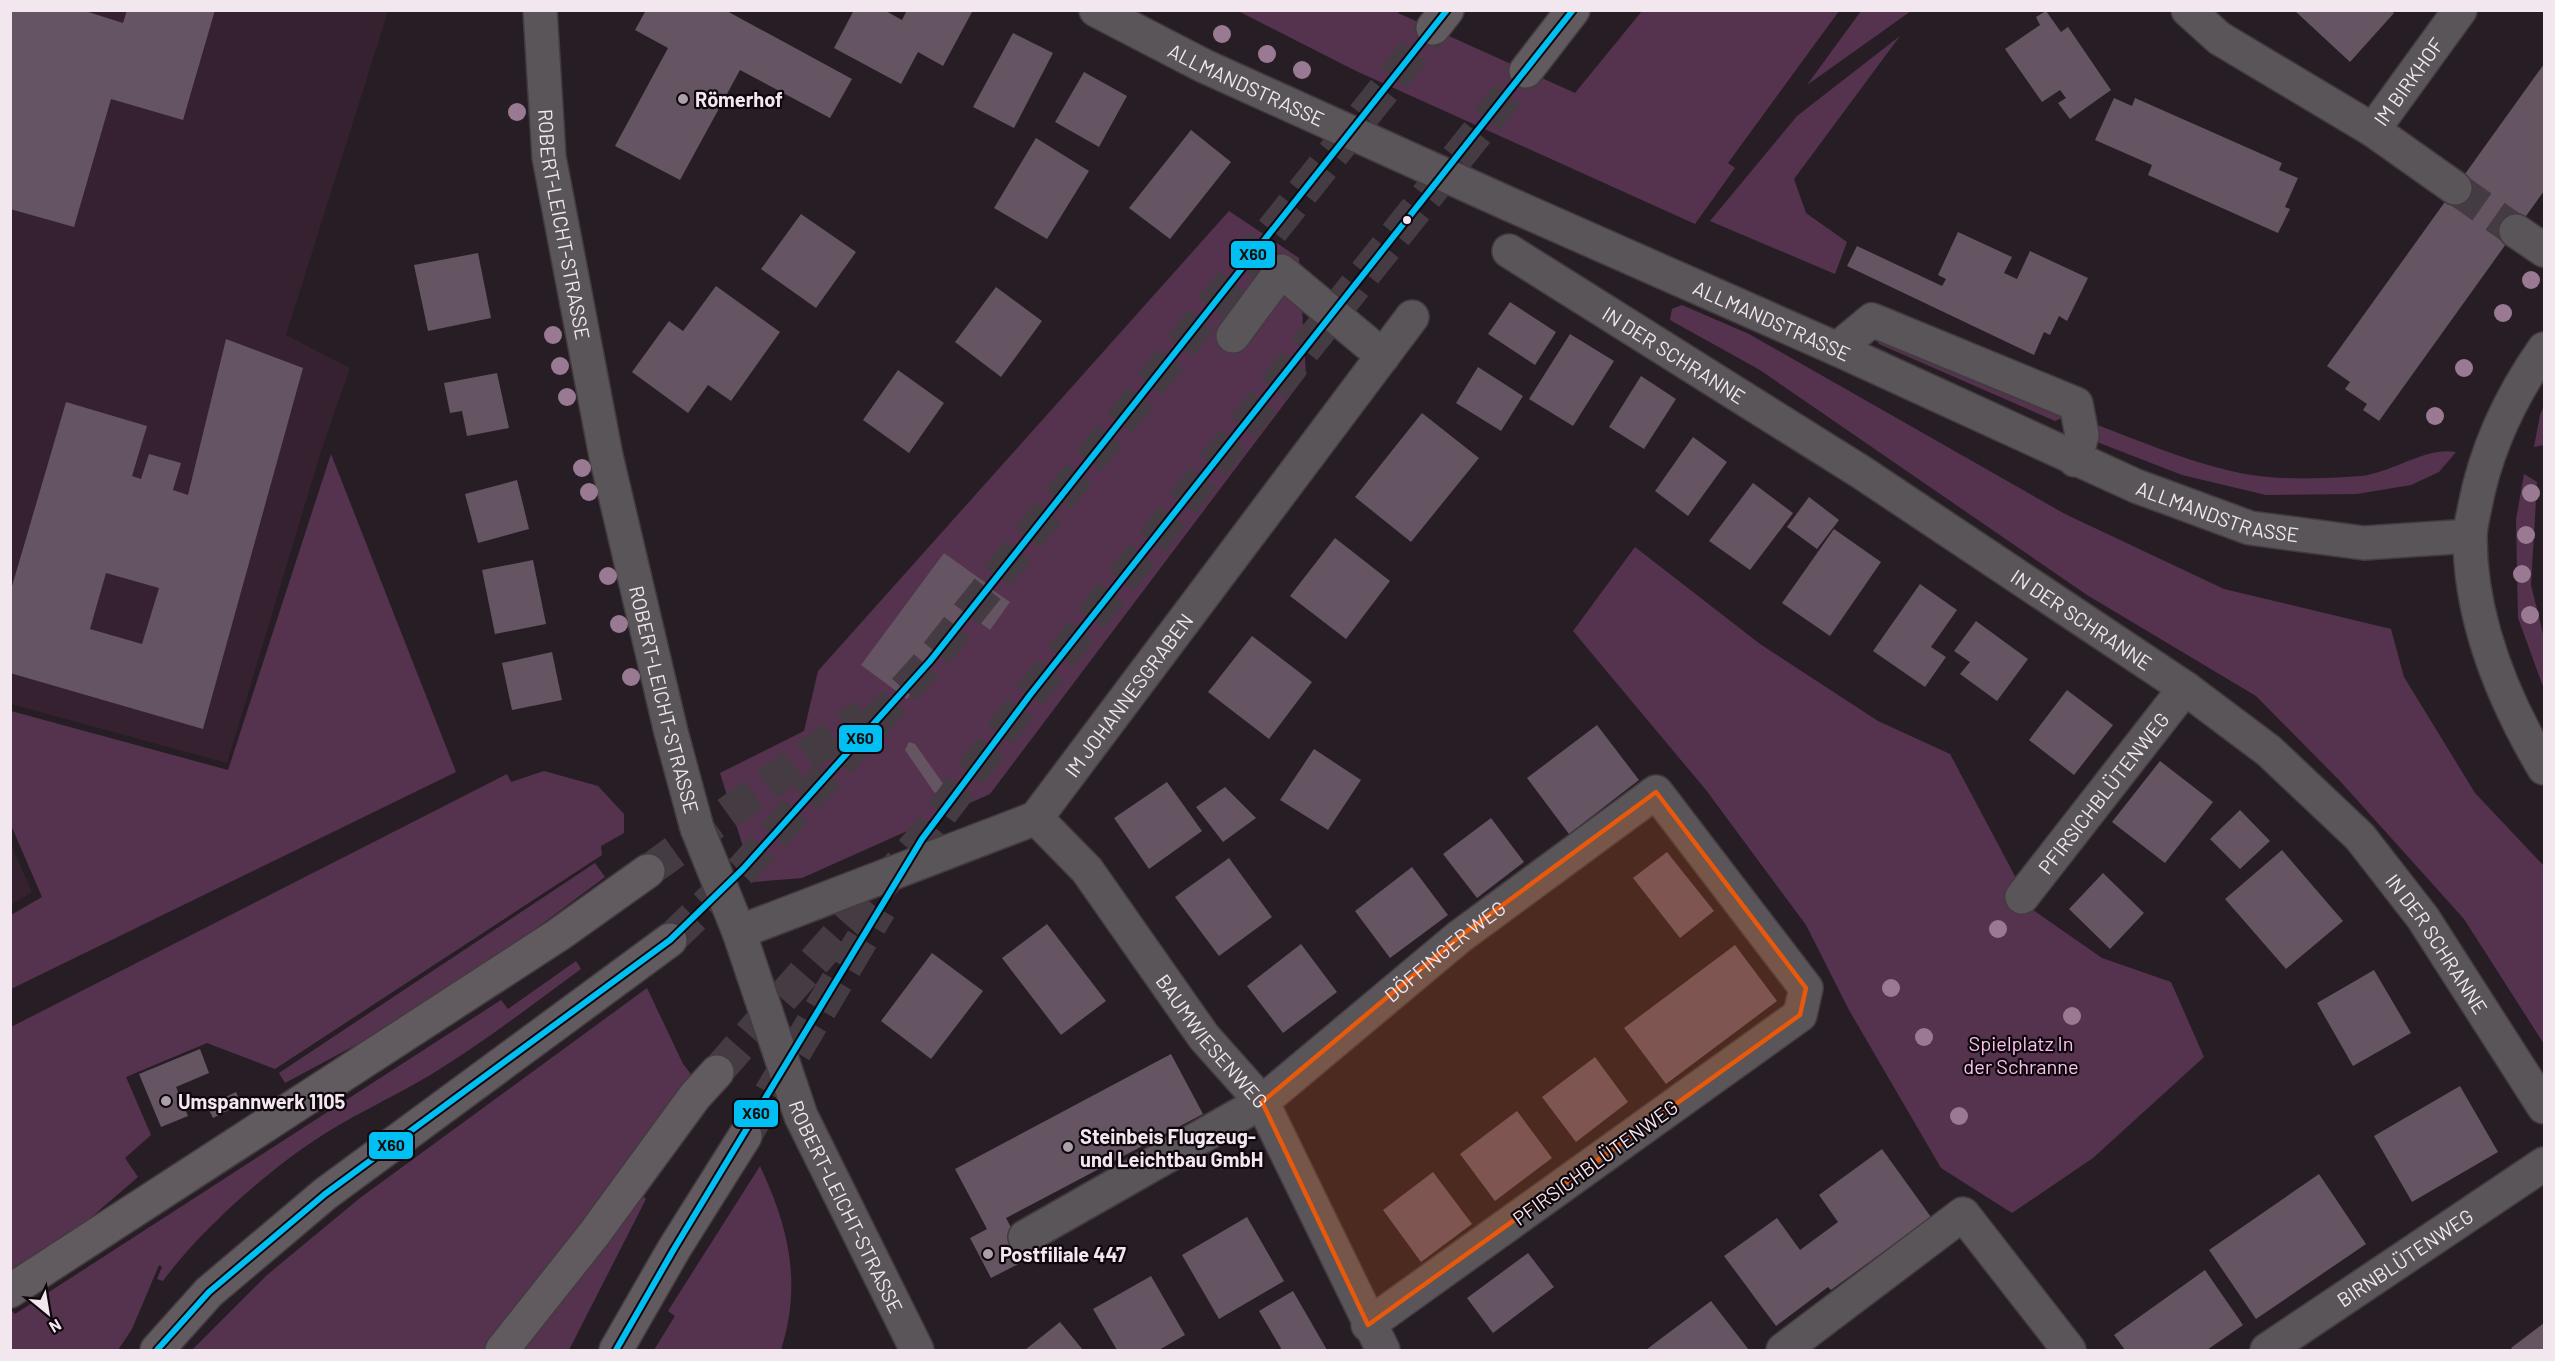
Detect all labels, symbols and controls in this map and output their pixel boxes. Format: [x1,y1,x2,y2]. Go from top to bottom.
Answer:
street label: IM BIRKHOF [2368,33,2448,130]
street label: ALLMANDSTRASSE [1164,38,1328,131]
place label: Römerhof [695,87,783,111]
marker: Römerhof [676,92,690,106]
street label: ROBERT-LEICHT-STRASSE [534,108,596,342]
unlabelled marker [1401,214,1413,226]
line badge: X60 [1230,240,1276,269]
text: X60 [1239,244,1267,263]
street label: ALLMANDSTRASSE [1690,275,1854,366]
street label: IN DER SCHRANNE [1598,301,1750,408]
street label: ALLMANDSTRASSE [2133,475,2300,546]
street label: IN DER SCHRANNE [2007,564,2157,675]
street label: ROBERT-LEICHT-STRASSE [625,583,704,816]
street label: IM JOHANNESGRABEN [1059,608,1198,782]
street label: PFIRSICHBLÜTENWEG [2033,707,2174,878]
line badge: X60 [838,724,883,753]
text: X60 [846,728,874,747]
street label: IN DER SCHRANNE [2381,869,2493,1018]
street label: DÖFFINGER WEG [1379,895,1510,1007]
street label: BAUMWIESENWEG [1152,969,1273,1113]
park label: Spielplatz In der Schranne [1963,1031,2079,1078]
place label: Umspannwerk 1105 [178,1089,346,1113]
marker: Umspannwerk 1105 [159,1094,173,1108]
street label: PFIRSICHBLÜTENWEG [1508,1094,1682,1230]
street label: ROBERT-LEICHT-STRASSE [785,1097,909,1317]
line badge: X60 [733,1099,779,1128]
text: X60 [742,1103,770,1122]
place label: Steinbeis Flugzeug- und Leichtbau GmbH [1080,1124,1263,1171]
line badge: X60 [368,1131,414,1160]
text: X60 [377,1135,405,1154]
marker: Steinbeis Flugzeug- und Leichtbau GmbH [1061,1140,1075,1154]
street label: BIRNBLÜTENWEG [2332,1203,2477,1312]
place label: Postfiliale 447 [1000,1242,1126,1266]
marker: Postfiliale 447 [981,1247,995,1261]
north arrow [18,1283,78,1343]
text: N [46,1316,65,1337]

